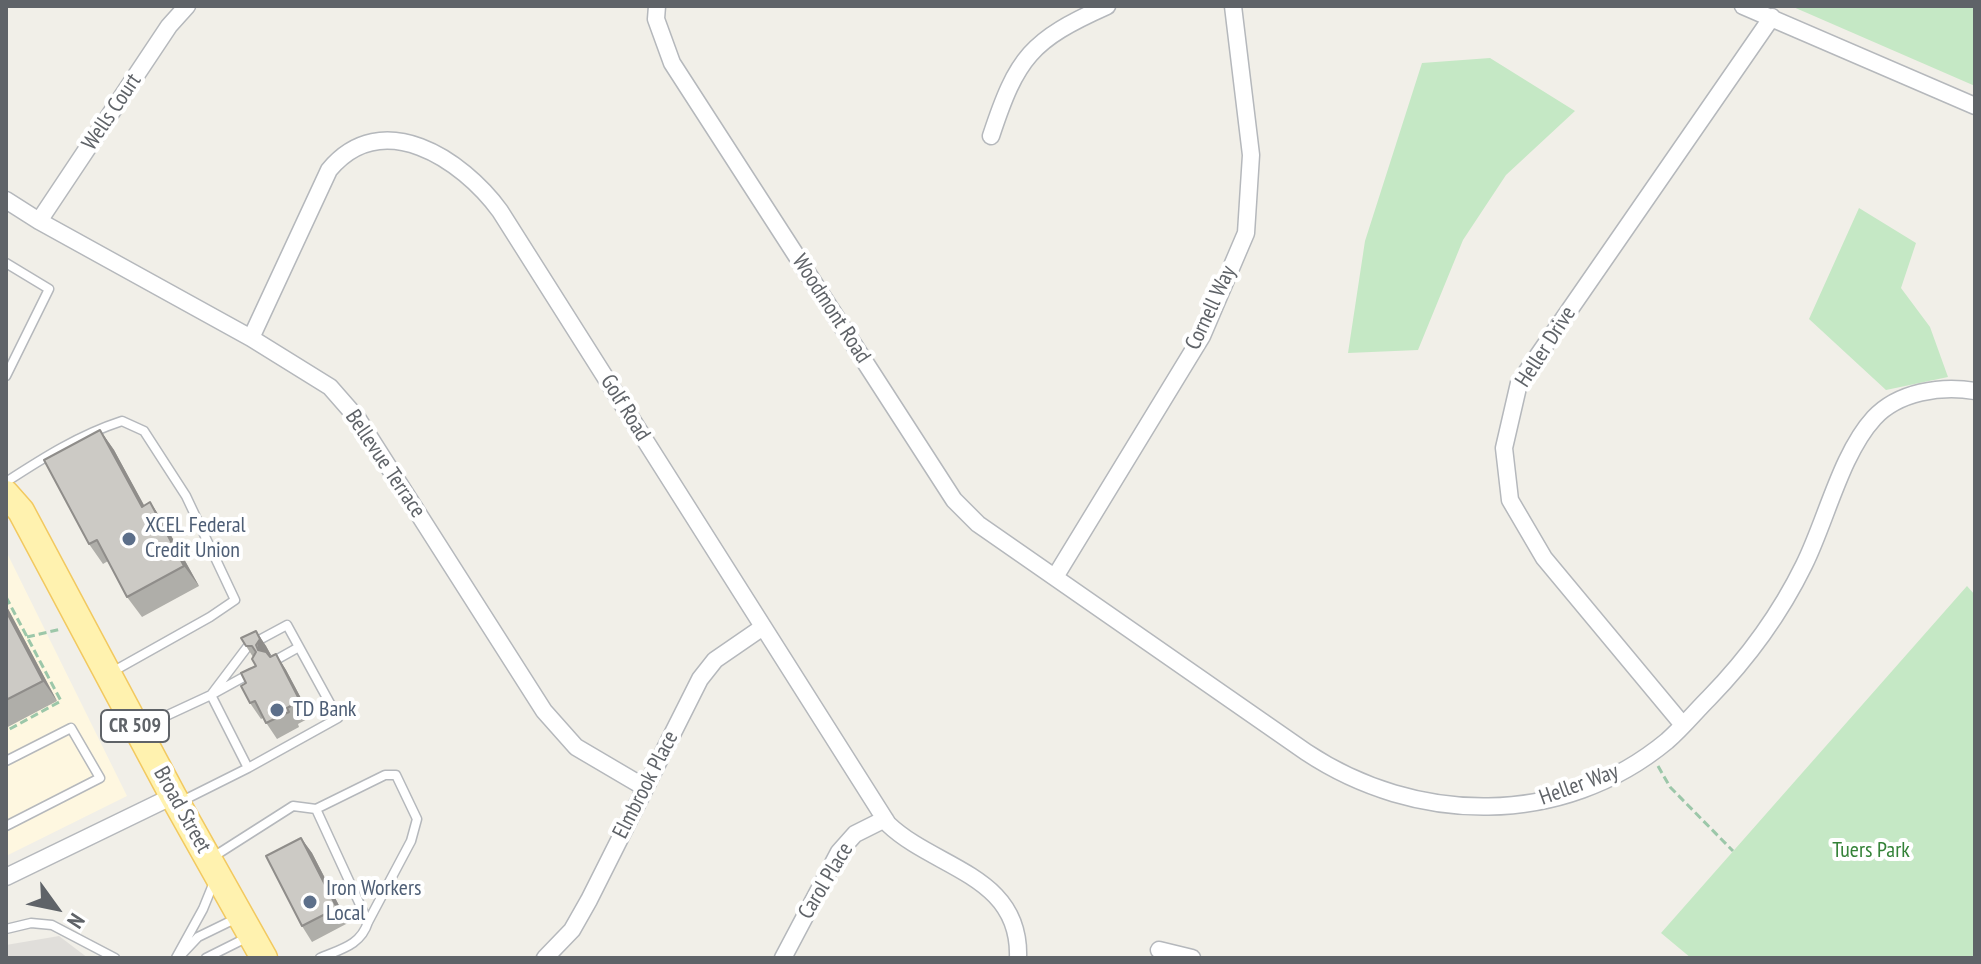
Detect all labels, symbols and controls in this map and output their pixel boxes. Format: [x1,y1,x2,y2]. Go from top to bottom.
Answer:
street label: Wells Court [77,69,147,155]
street label: Woodmont Road [786,250,876,368]
street label: Cornell Way [1180,262,1242,354]
street label: Heller Drive [1510,302,1582,392]
street label: Golf Road [594,370,656,446]
street label: Bellevue Terrace [339,405,431,523]
place label: XCEL Federal Credit Union [145,513,246,564]
marker: XCEL Federal Credit Union [120,530,138,548]
place label: TD Bank [293,697,356,723]
marker: TD Bank [268,701,286,719]
road number: CR 509 [101,710,169,742]
street label: Elmbrook Place [608,727,684,843]
street label: Heller Way [1536,759,1622,811]
street label: Broad Street [148,762,216,858]
street label: Carol Place [793,838,859,924]
park label: Tuers Park [1832,838,1910,864]
north arrow [16,868,96,948]
place label: Iron Workers Local [326,876,421,928]
marker: Iron Workers Local [301,893,319,911]
text: N [61,908,91,934]

